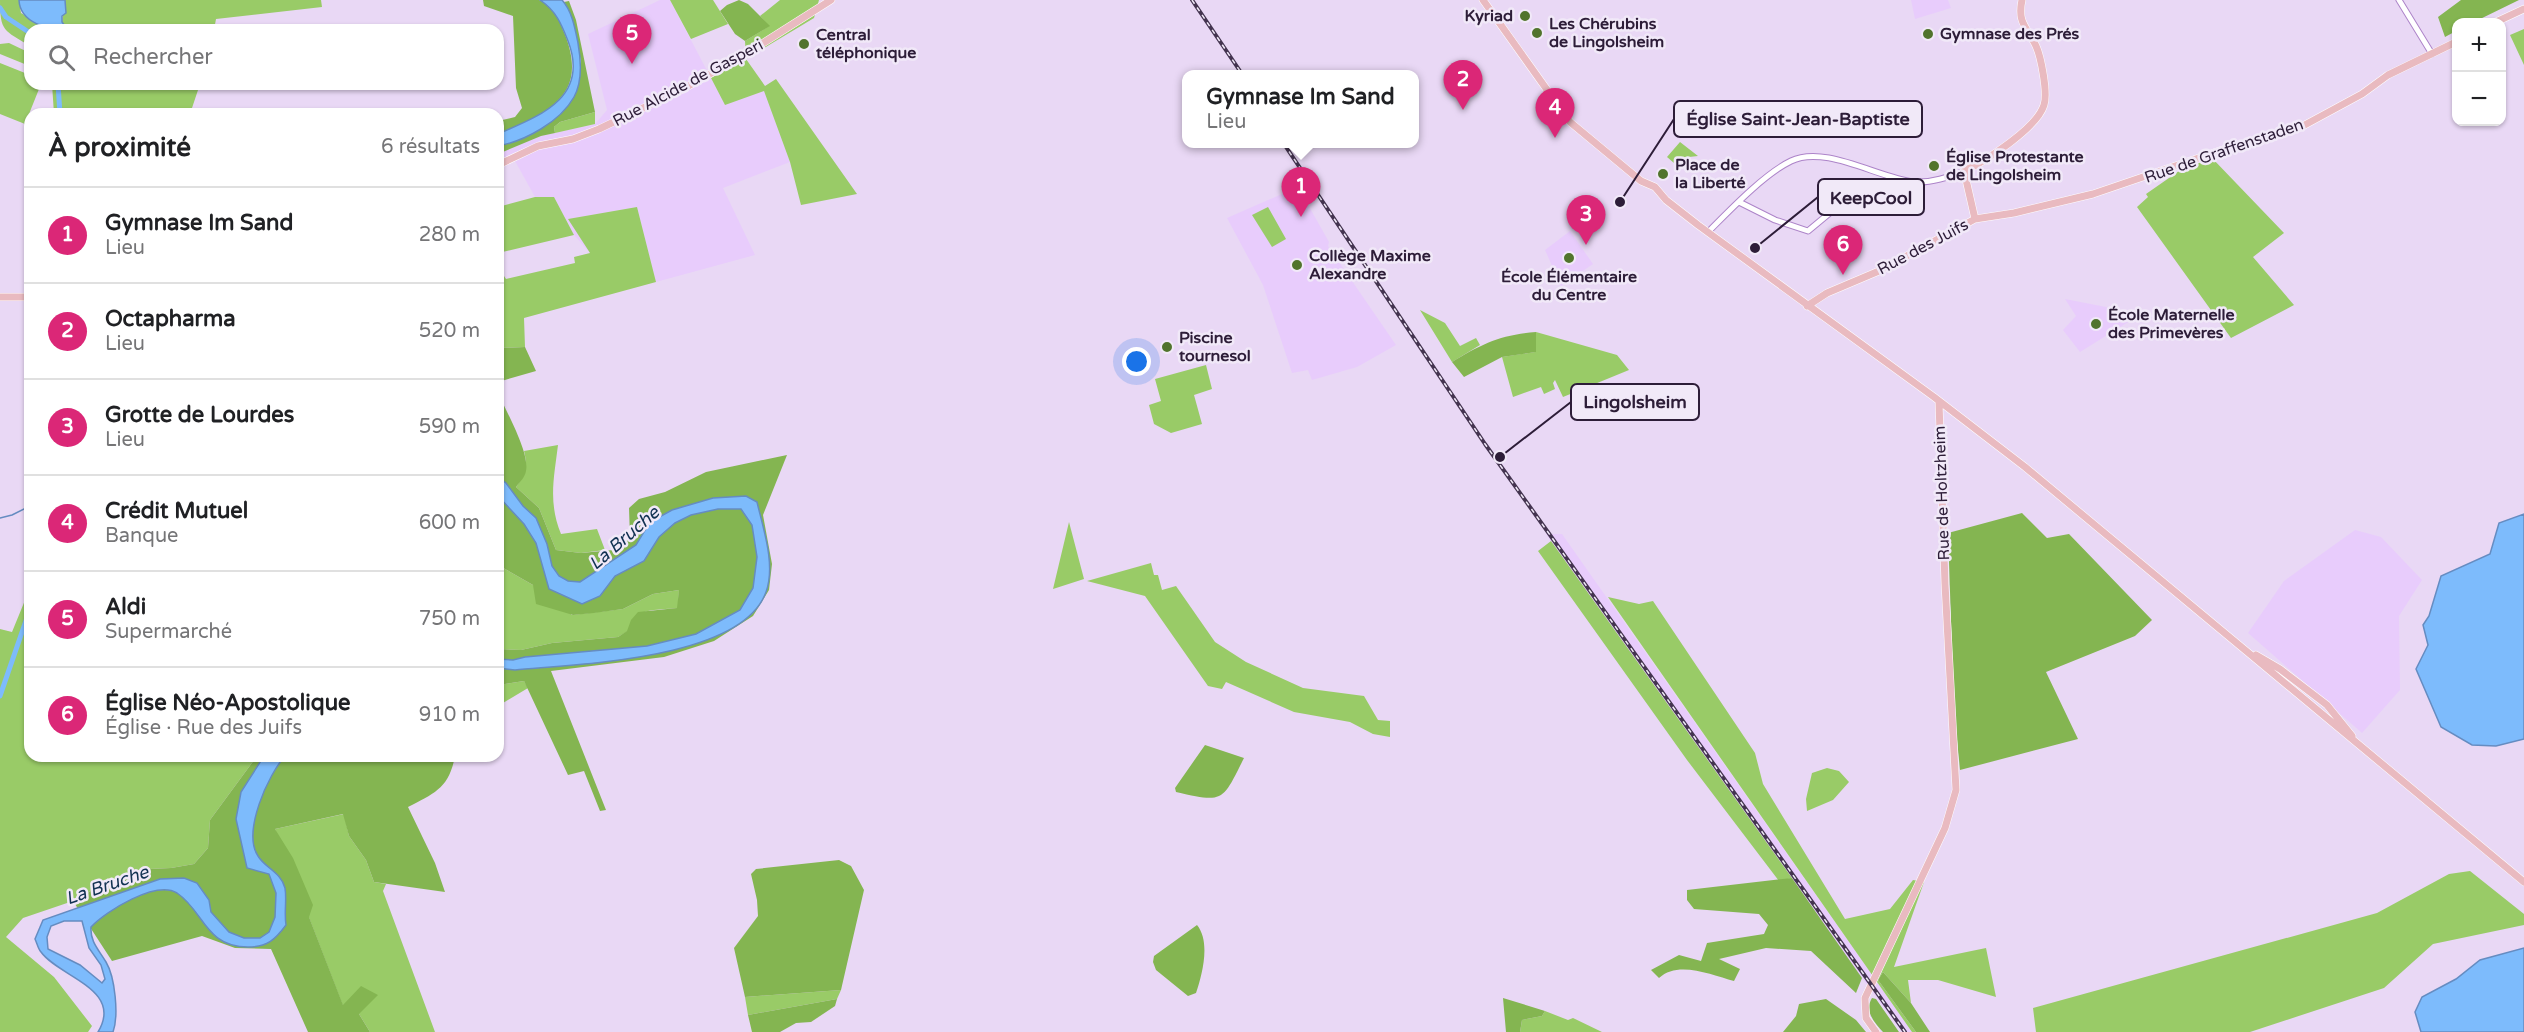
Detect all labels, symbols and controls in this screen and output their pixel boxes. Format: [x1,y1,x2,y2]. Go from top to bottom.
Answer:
place label: Kyriad [1464,6,1513,26]
marker: Kyriad [1518,9,1532,23]
pin: 5 [612,14,652,64]
place label: Les Chérubins de Lingolsheim [1549,14,1664,52]
map controls [2452,18,2506,126]
button: + [2452,18,2506,72]
search box [24,24,504,90]
place label: Gymnase des Prés [1940,24,2080,44]
place label: Central téléphonique [815,25,916,63]
marker: Les Chérubins de Lingolsheim [1530,26,1544,40]
marker: Gymnase des Prés [1921,27,1935,41]
street label: Rue Alcide de Gasperi [609,35,767,131]
marker: Central téléphonique [797,37,811,51]
icon: search [45,41,78,74]
text: Rechercher [93,44,213,70]
pin: 2 [1444,60,1482,110]
popup [1182,70,1419,148]
button: − [2452,72,2506,126]
text: Gymnase Im Sand [1206,84,1395,110]
pin: 4 [1536,88,1574,138]
callout: Église Saint-Jean-Baptiste [1674,101,1922,137]
text: Église Saint-Jean-Baptiste [1686,108,1910,130]
text: Lieu [1206,110,1246,134]
street label: Rue de Graffenstaden [2142,114,2306,188]
text: À proximité [48,132,191,163]
text: 6 résultats [381,135,480,159]
place label: Église Protestante de Lingolsheim [1946,147,2084,185]
place label: Place de la Liberté [1675,155,1746,193]
marker: Église Protestante de Lingolsheim [1927,159,1941,173]
marker: Place de la Liberté [1656,167,1670,181]
pin: 1 [1282,168,1320,217]
callout: KeepCool [1818,179,1924,215]
text: KeepCool [1830,187,1912,209]
pin: 3 [1566,196,1606,245]
text: Gymnase Im Sand [105,210,293,236]
street label: Rue des Juifs [1874,215,1972,279]
text: 1 [61,223,74,247]
text: 280 m [419,223,480,247]
pin: 6 [1824,226,1862,275]
text: Lieu [105,236,145,260]
place label: Collège Maxime Alexandre [1309,246,1431,284]
marker: École Élémentaire du Centre [1562,251,1576,265]
marker: Collège Maxime Alexandre [1290,258,1304,272]
place label: École Élémentaire du Centre [1501,267,1637,305]
place label: École Maternelle des Primevères [2108,305,2235,343]
text: Octapharma [105,306,236,332]
marker: École Maternelle des Primevères [2089,317,2103,331]
text: 2 [61,319,74,343]
text: 520 m [419,319,480,343]
place label: Piscine tournesol [1178,328,1251,366]
text: Lieu [105,332,145,356]
marker: Piscine tournesol [1160,340,1174,354]
your location [1122,347,1151,376]
callout: Lingolsheim [1571,384,1699,420]
text: Lingolsheim [1583,391,1687,413]
text: Grotte de Lourdes [105,402,294,428]
text: 3 [61,415,74,439]
text: 590 m [419,415,480,439]
street label: Rue de Holtzheim [1930,425,1954,561]
text: Lieu [105,428,145,452]
text: Crédit Mutuel [105,498,248,524]
water label: La Bruche [584,501,664,575]
text: 4 [61,511,74,535]
text: 600 m [419,511,480,535]
text: Banque [105,524,178,548]
text: Aldi [105,594,146,620]
text: 5 [61,607,74,631]
text: 750 m [419,607,480,631]
text: Supermarché [105,620,232,644]
text: Église Néo-Apostolique [105,690,350,716]
text: 6 [61,703,74,727]
text: 910 m [419,703,480,727]
text: Église · Rue des Juifs [105,716,302,740]
water label: La Bruche [63,860,152,909]

